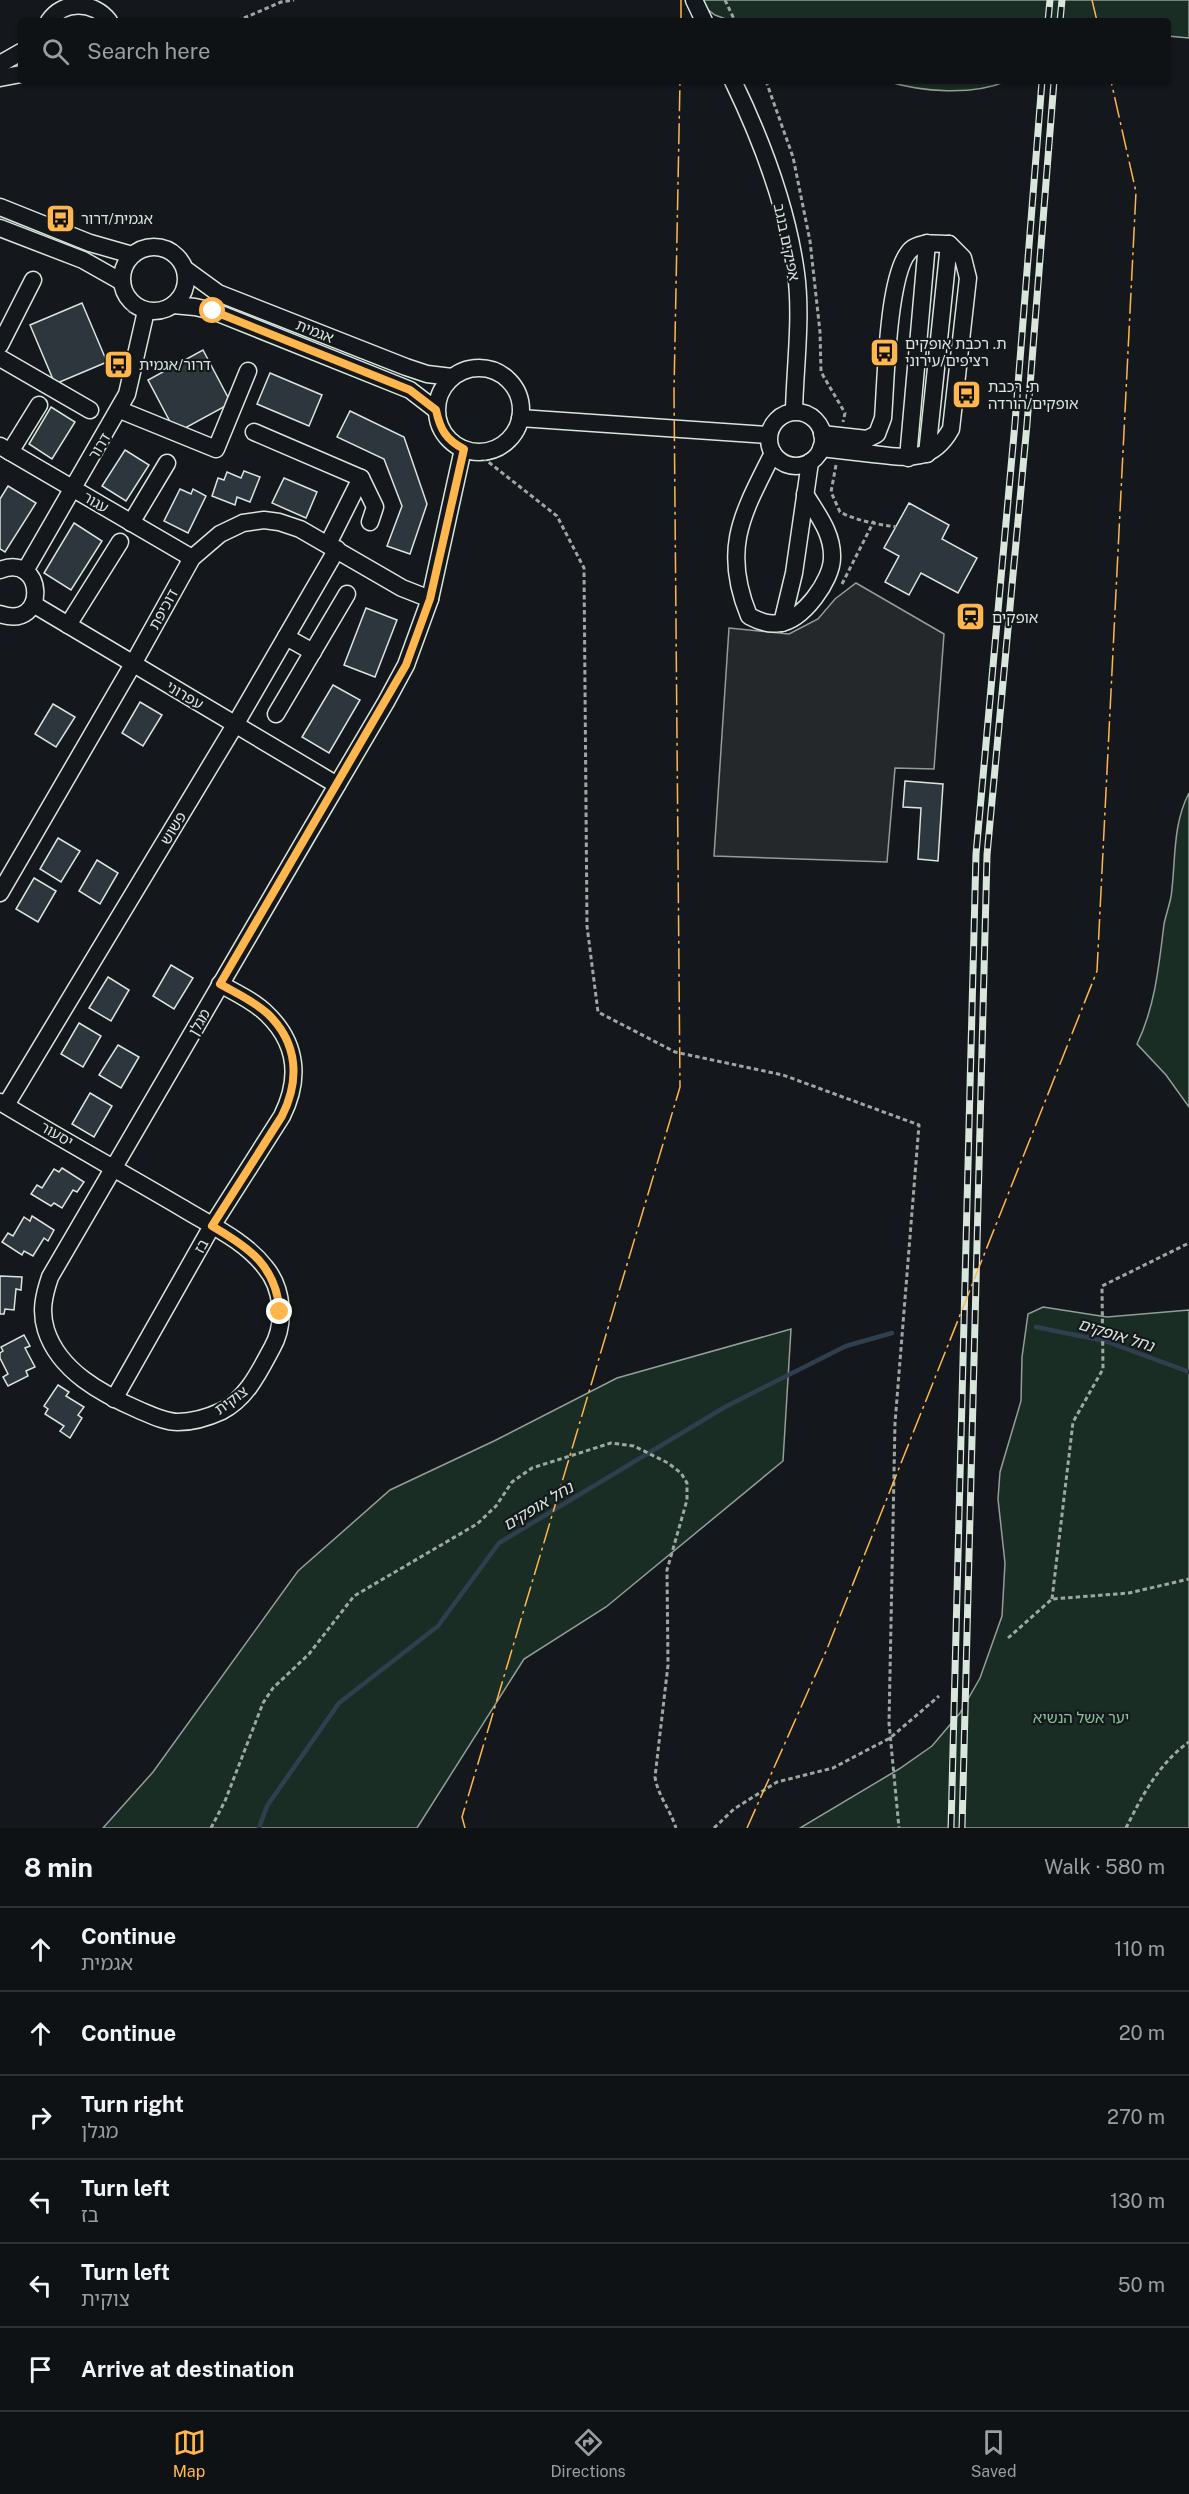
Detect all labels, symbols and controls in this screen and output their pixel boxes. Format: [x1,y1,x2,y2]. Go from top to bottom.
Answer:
search box [18,18,1171,84]
icon: search [39,35,72,68]
text: Search here [87,38,211,64]
bus stop icon: אגמית/דרור [44,202,76,234]
street label: אפיקים בנגב [771,202,803,282]
place label: אגמית/דרור [81,210,153,227]
route start [199,297,225,323]
street label: אגמית [294,316,336,346]
place label: ת. רכבת אופקים רציפים/עירוני [905,335,1006,369]
bus stop icon: ת. רכבת אופקים רציפים/עירוני [868,336,900,368]
bus stop icon: דרור/אגמית [102,348,134,380]
place label: דרור/אגמית [139,356,211,373]
place label: ת. רכבת אופקים/הורדה [988,378,1078,412]
bus stop icon: ת. רכבת אופקים/הורדה [951,379,983,411]
street label: דרור [85,430,113,462]
street label: עגור [80,488,112,516]
street label: דוכיפת [145,586,181,632]
station icon: אופקים [955,601,987,633]
place label: אופקים [992,609,1038,626]
street label: עפרוני [163,677,207,713]
street label: פשוש [157,808,189,848]
street label: מגלן [185,1006,213,1038]
street label: יסעור [38,1118,76,1150]
street label: בז [190,1236,212,1256]
route end [266,1298,292,1324]
water label: נחל אופקים [1076,1314,1157,1356]
street label: צוקית [211,1382,251,1418]
water label: נחל אופקים [500,1477,577,1534]
park label: יער אשל הנשיא [1033,1709,1129,1726]
text: 8 min [24,1852,93,1883]
text: Walk · 580 m [1044,1855,1165,1879]
text: Continue [81,1923,176,1949]
icon: ahead [24,1933,57,1966]
text: 110 m [1114,1937,1165,1961]
text: אגמית [81,1951,133,1975]
icon: ahead [24,2017,57,2050]
text: Continue [81,2020,176,2046]
text: 20 m [1119,2021,1165,2045]
text: Turn right [81,2091,184,2117]
icon: right [24,2101,57,2134]
text: 270 m [1107,2105,1165,2129]
text: מגלן [81,2119,118,2143]
text: Turn left [81,2175,170,2201]
icon: left [24,2185,57,2218]
text: 130 m [1110,2189,1165,2213]
text: בז [81,2203,99,2227]
text: Turn left [81,2259,170,2285]
icon: left [24,2269,57,2302]
text: 50 m [1118,2273,1165,2297]
text: צוקית [81,2287,130,2311]
icon: arrive [24,2353,57,2386]
text: Arrive at destination [81,2356,294,2382]
tab: Map [173,2426,206,2481]
tab: Directions [551,2426,626,2481]
tab: Saved [971,2426,1016,2481]

